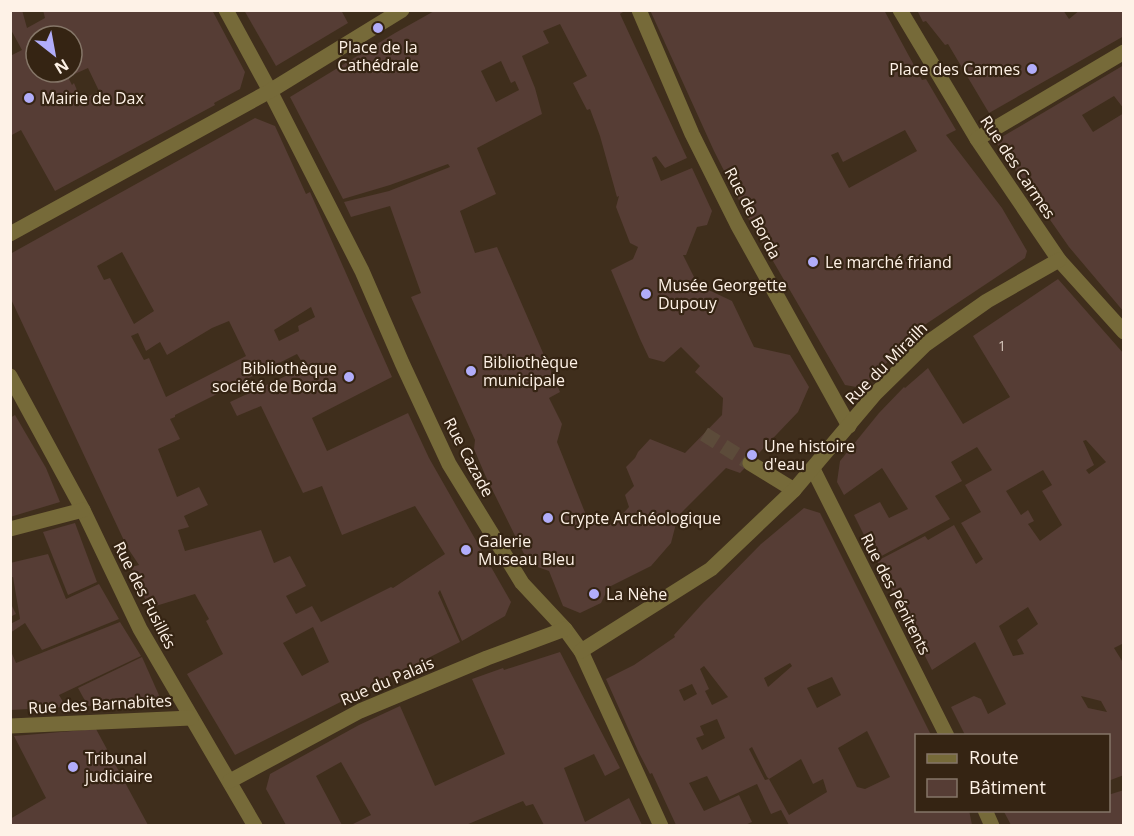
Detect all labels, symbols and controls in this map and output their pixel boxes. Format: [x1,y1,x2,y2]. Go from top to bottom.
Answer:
marker: Place de la Cathédrale [371,21,385,35]
north arrow [24,24,84,84]
place label: Place de la Cathédrale [337,36,419,76]
text: N [50,54,73,80]
place label: Place des Carmes [889,58,1020,80]
marker: Place des Carmes [1025,62,1039,76]
place label: Mairie de Dax [41,87,144,109]
marker: Mairie de Dax [22,91,36,105]
street label: Rue des Carmes [975,111,1061,223]
street label: Rue de Borda [720,163,786,263]
place label: Le marché friand [825,251,952,273]
marker: Le marché friand [806,255,820,269]
place label: Musée Georgette Dupouy [658,274,787,314]
marker: Musée Georgette Dupouy [639,287,653,301]
street label: Rue du Mirailh [840,317,932,409]
house number: 1 [998,336,1006,355]
place label: Bibliothèque municipale [483,351,578,391]
place label: Bibliothèque société de Borda [212,357,337,397]
marker: Bibliothèque municipale [464,364,478,378]
marker: Bibliothèque société de Borda [342,370,356,384]
street label: Rue Cazade [439,413,499,501]
place label: Une histoire d'eau [764,435,855,475]
marker: Une histoire d'eau [745,448,759,462]
place label: Crypte Archéologique [560,507,721,529]
marker: Crypte Archéologique [541,511,555,525]
street label: Rue des Pénitents [856,529,936,659]
place label: Galerie Museau Bleu [478,530,575,570]
street label: Rue des Fusillés [108,538,182,652]
marker: Galerie Museau Bleu [459,543,473,557]
place label: La Nèhe [606,583,667,605]
marker: La Nèhe [587,587,601,601]
street label: Rue du Palais [337,651,437,711]
street label: Rue des Barnabites [28,689,172,719]
legend [915,734,1110,812]
text: Route [969,745,1019,769]
place label: Tribunal judiciaire [84,747,153,787]
marker: Tribunal judiciaire [66,760,80,774]
text: Bâtiment [969,775,1046,799]

